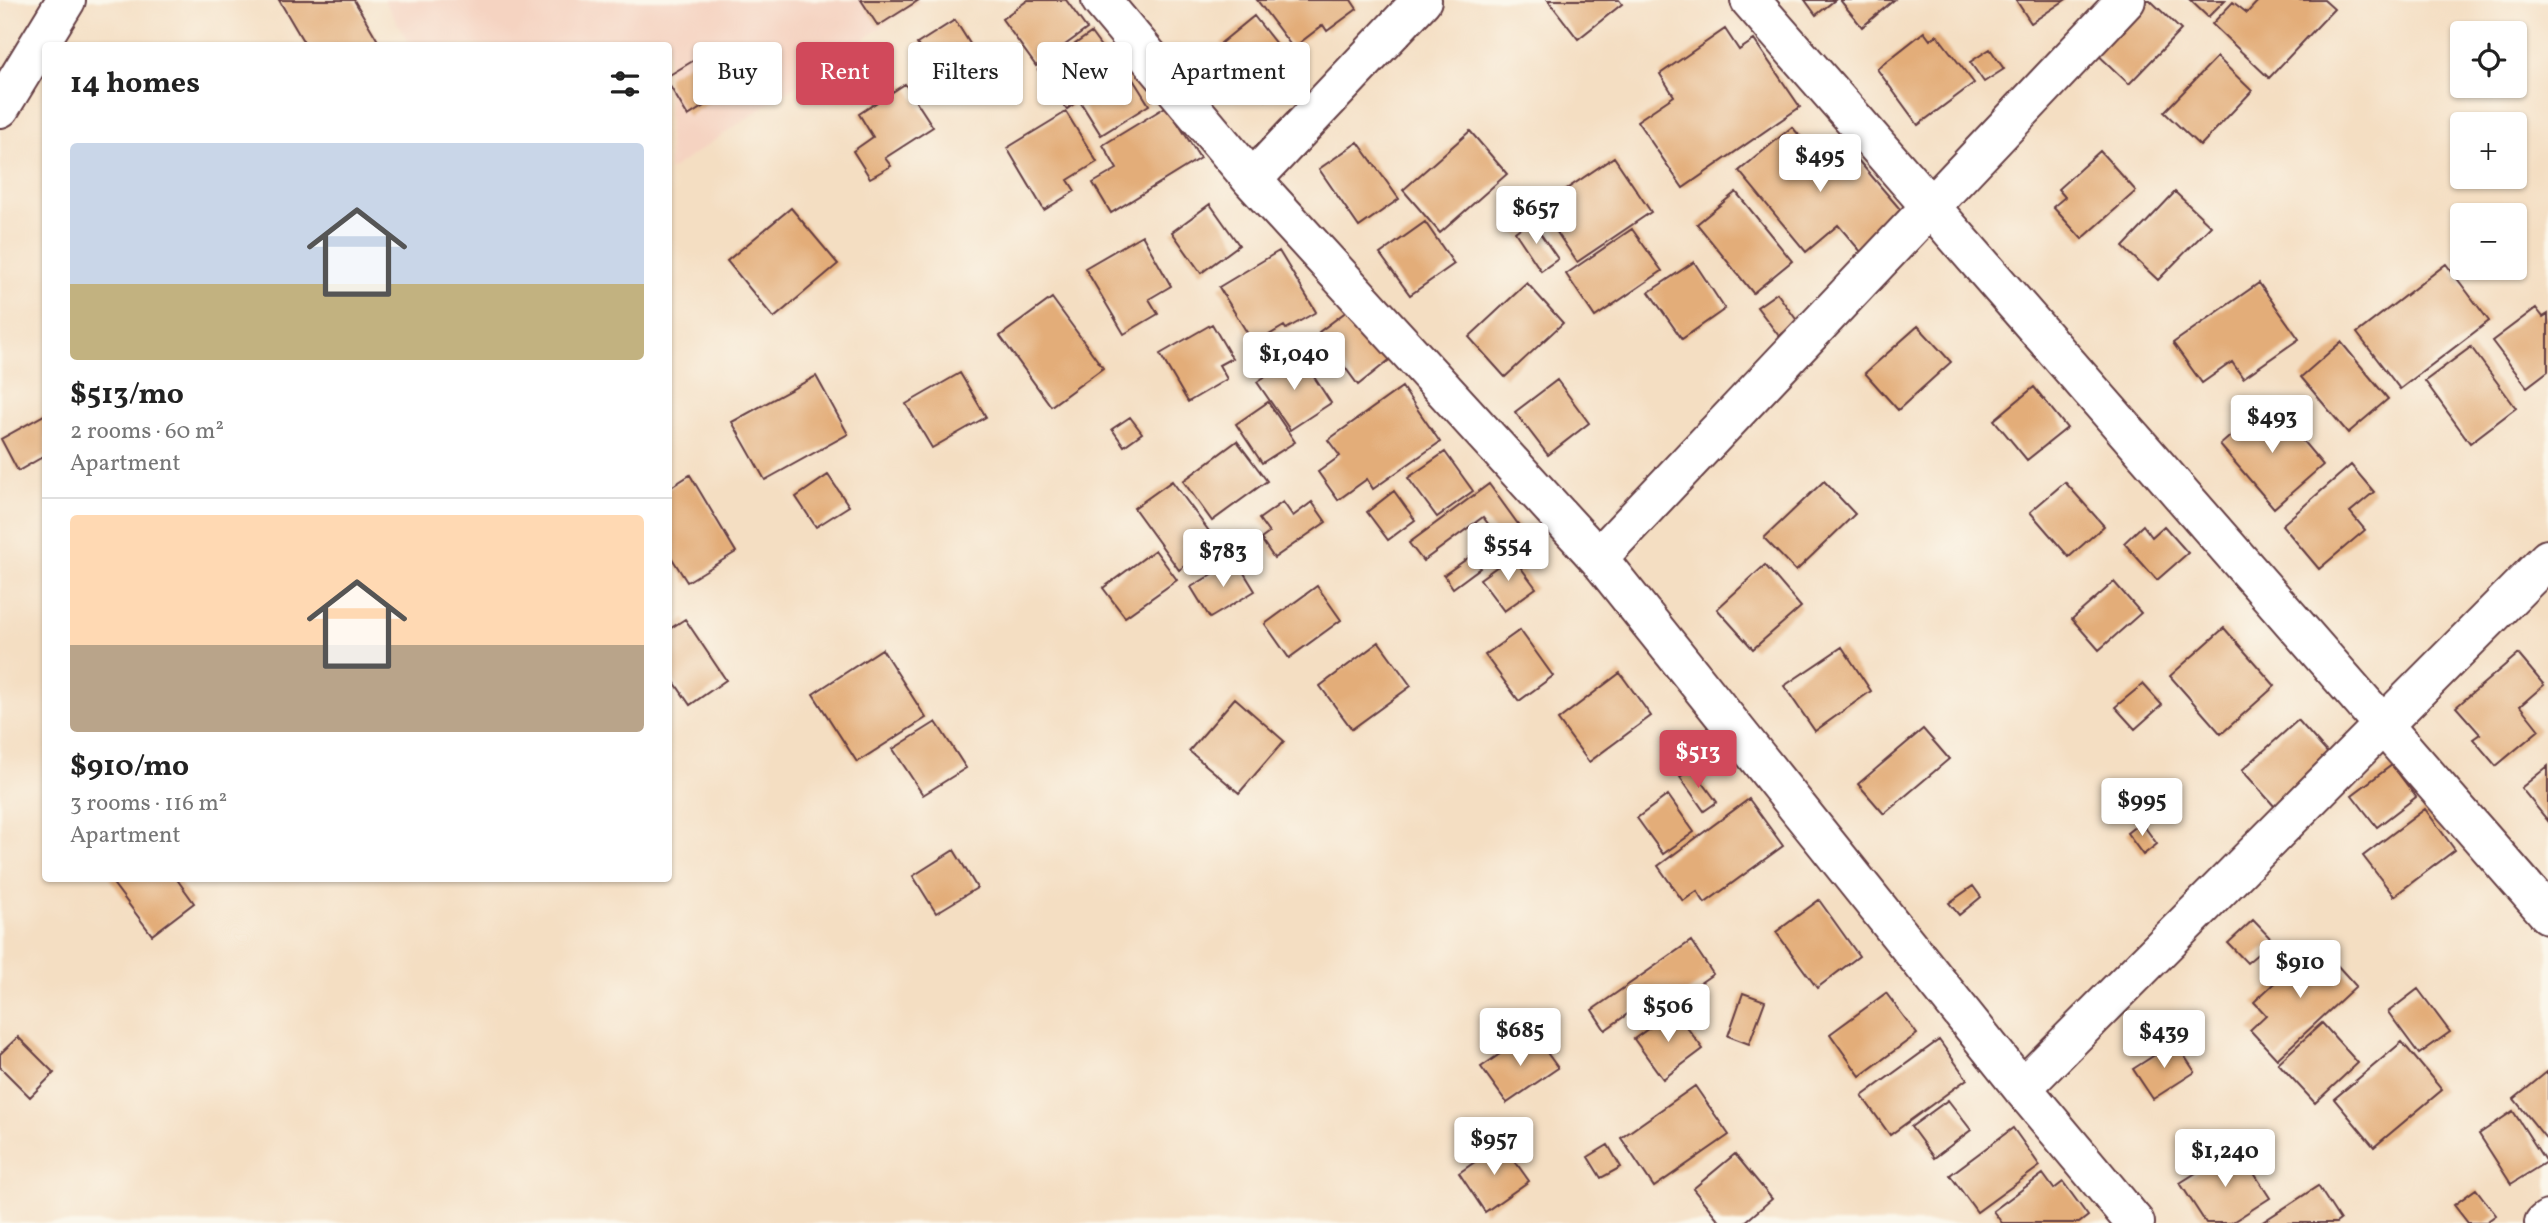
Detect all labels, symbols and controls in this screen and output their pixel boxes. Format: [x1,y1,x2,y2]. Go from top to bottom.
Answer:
map controls [2450,21,2527,280]
button: locate [2450,21,2527,98]
chip: Buy [693,42,782,105]
chip: Rent [796,42,894,105]
chip: Filters [908,42,1023,105]
chip: New [1037,42,1132,105]
chip: Apartment [1146,42,1310,105]
text: 14 homes [70,63,200,105]
icon: filters [606,65,644,103]
button: + [2450,112,2527,189]
pin: $495 [1779,134,1861,194]
text: $495 [1795,141,1845,173]
pin: $657 [1495,187,1577,246]
icon: home [294,189,420,315]
text: $657 [1512,193,1560,225]
button: − [2450,203,2527,280]
pin: $1,040 [1237,332,1351,392]
text: $1,040 [1259,339,1329,371]
text: $513/mo [70,374,184,416]
pin: $493 [2231,396,2313,455]
text: $493 [2247,402,2297,434]
text: 2 rooms · 60 m² [70,416,224,448]
text: Apartment [70,448,181,480]
pin: $554 [1467,524,1549,583]
pin: $783 [1182,530,1264,589]
text: $554 [1484,530,1532,562]
text: $783 [1199,536,1247,568]
icon: home [294,561,420,687]
pin: $513 [1657,730,1739,790]
text: $513 [1676,737,1720,769]
text: $910/mo [70,746,189,788]
pin: $995 [2101,778,2183,838]
text: $995 [2117,785,2167,817]
text: 3 rooms · 116 m² [70,788,227,820]
text: Apartment [70,820,181,852]
pin: $910 [2259,940,2341,1000]
text: $910 [2276,947,2324,979]
pin: $506 [1627,984,1709,1044]
text: $506 [1643,991,1693,1023]
pin: $685 [1479,1009,1561,1068]
pin: $439 [2123,1010,2205,1070]
text: $685 [1496,1015,1544,1047]
text: $439 [2139,1017,2189,1049]
pin: $957 [1453,1118,1535,1177]
text: $957 [1470,1124,1518,1156]
pin: $1,240 [2168,1130,2282,1189]
text: $1,240 [2191,1136,2259,1168]

